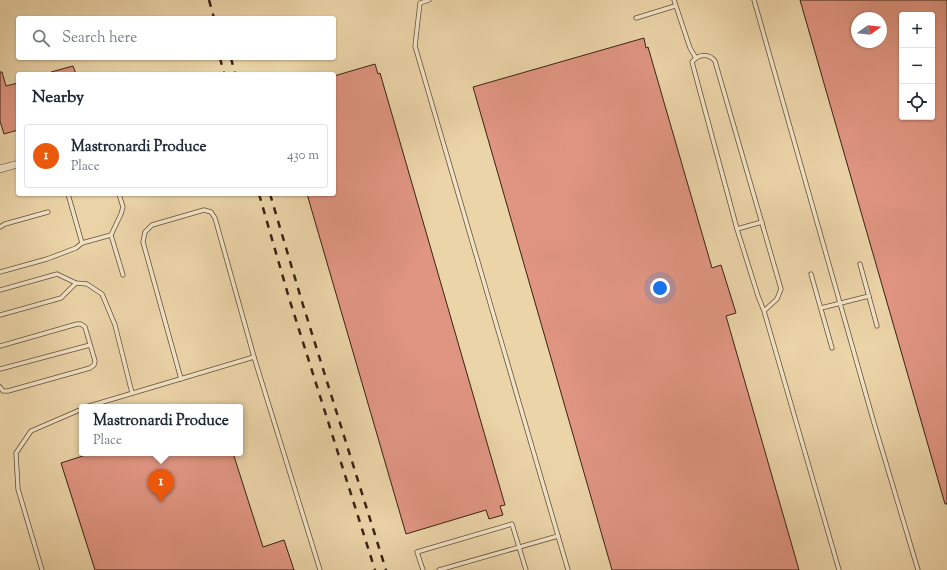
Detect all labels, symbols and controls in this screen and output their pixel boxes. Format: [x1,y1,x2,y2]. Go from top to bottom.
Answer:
north arrow [851,12,887,48]
map controls [899,12,935,120]
button: + [899,12,935,48]
search box [16,16,336,60]
icon: search [30,27,52,49]
text: Search here [62,28,137,49]
button: − [899,48,935,84]
button: locate [899,84,935,120]
text: Nearby [32,86,84,110]
text: Mastronardi Produce [71,137,207,158]
text: 1 [44,147,48,165]
text: 430 m [287,147,319,165]
text: Place [71,158,100,176]
your location [650,278,670,298]
popup [79,404,243,456]
text: Mastronardi Produce [93,411,229,432]
text: Place [93,432,122,450]
pin: 1 [148,469,174,502]

